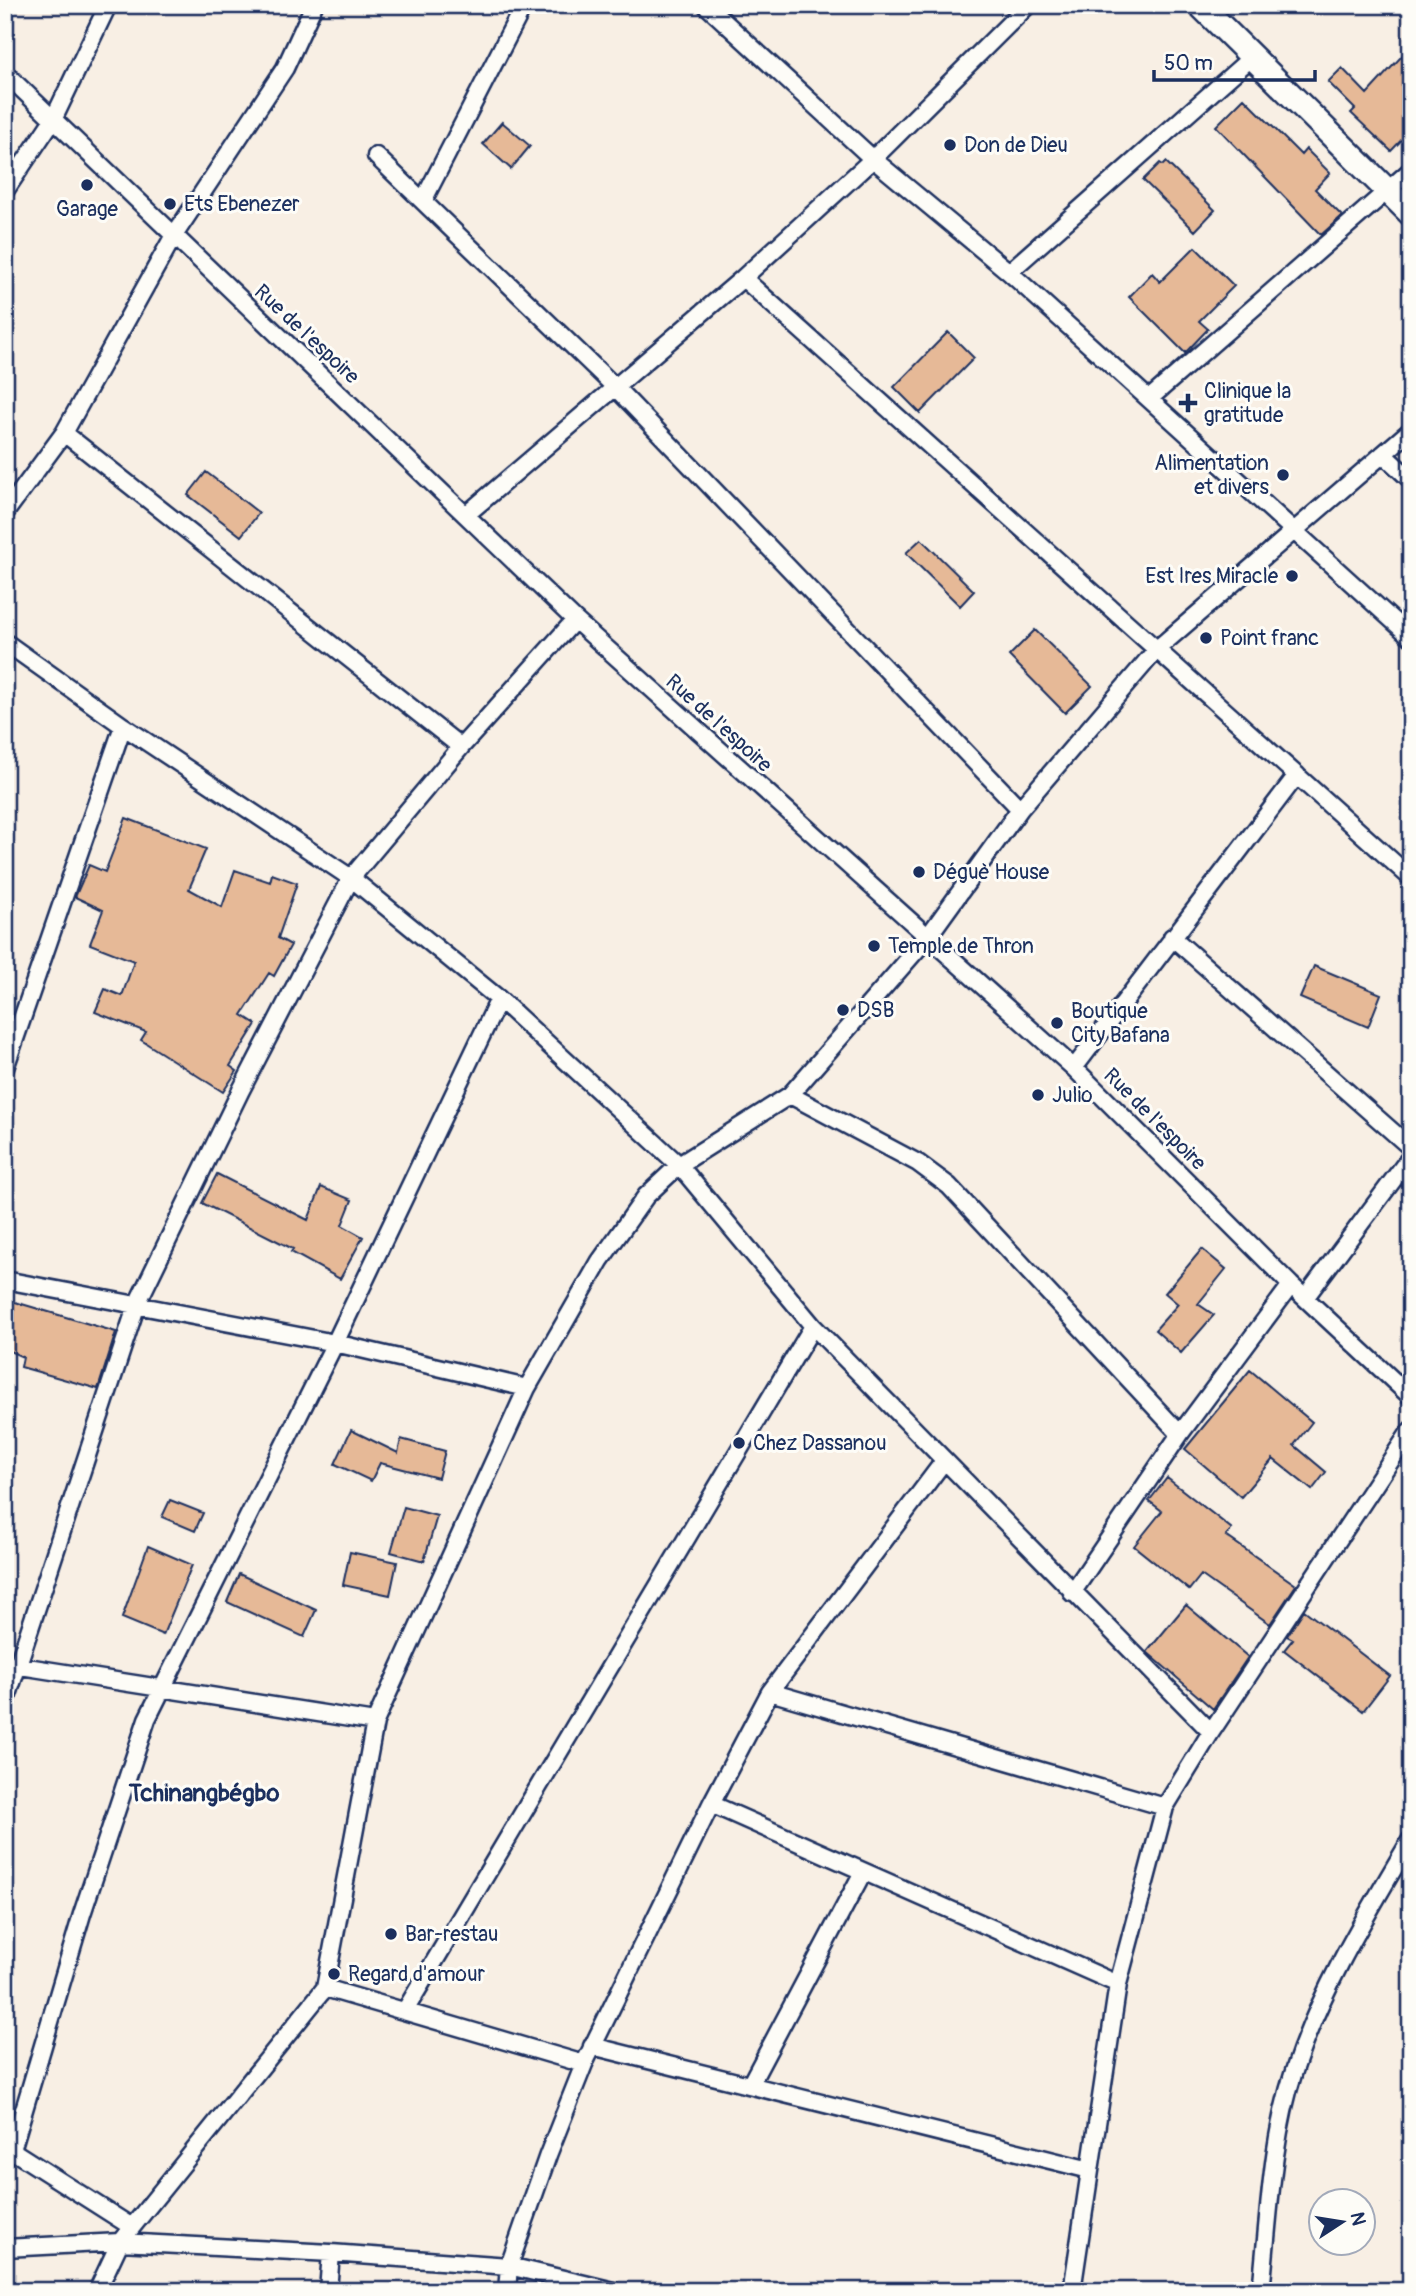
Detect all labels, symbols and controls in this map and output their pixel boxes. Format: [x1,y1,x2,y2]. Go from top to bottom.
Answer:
scale bar [1154,38,1314,82]
text: 50 m [1164,50,1213,77]
place label: Don de Dieu [964,132,1068,159]
marker: Don de Dieu [942,137,958,153]
marker: Garage [79,177,95,193]
place label: Ets Ebenezer [184,191,300,218]
place label: Garage [56,196,119,223]
marker: Ets Ebenezer [162,196,178,212]
street label: Rue de l'espoire [248,279,365,390]
place label: Clinique la gratitude [1204,378,1291,429]
marker: Clinique la gratitude [1178,393,1198,413]
place label: Alimentation et divers [1154,450,1270,501]
marker: Alimentation et divers [1275,467,1291,483]
place label: Est Ires Miracle [1145,563,1279,590]
marker: Est Ires Miracle [1284,568,1300,584]
place label: Point franc [1220,625,1319,652]
marker: Point franc [1198,630,1214,646]
street label: Rue de l'espoire [660,668,778,779]
place label: Déguè House [933,859,1050,886]
marker: Déguè House [911,864,927,880]
place label: Temple de Thron [888,933,1034,960]
marker: Temple de Thron [866,938,882,954]
place label: DSB [857,997,894,1024]
place label: Boutique City Bafana [1071,998,1170,1049]
marker: DSB [835,1002,851,1018]
marker: Boutique City Bafana [1049,1015,1065,1031]
street label: Rue de l'espoire [1098,1062,1212,1177]
place label: Julio [1052,1082,1093,1109]
marker: Julio [1030,1087,1046,1103]
place label: Chez Dassanou [753,1430,887,1457]
marker: Chez Dassanou [731,1435,747,1451]
district label: Tchinangbégbo [128,1779,279,1808]
place label: Bar-restau [405,1921,498,1948]
marker: Bar-restau [383,1926,399,1942]
place label: Regard d'amour [348,1961,485,1988]
marker: Regard d'amour [326,1966,342,1982]
north arrow [1308,2188,1378,2258]
text: N [1345,2210,1371,2228]

